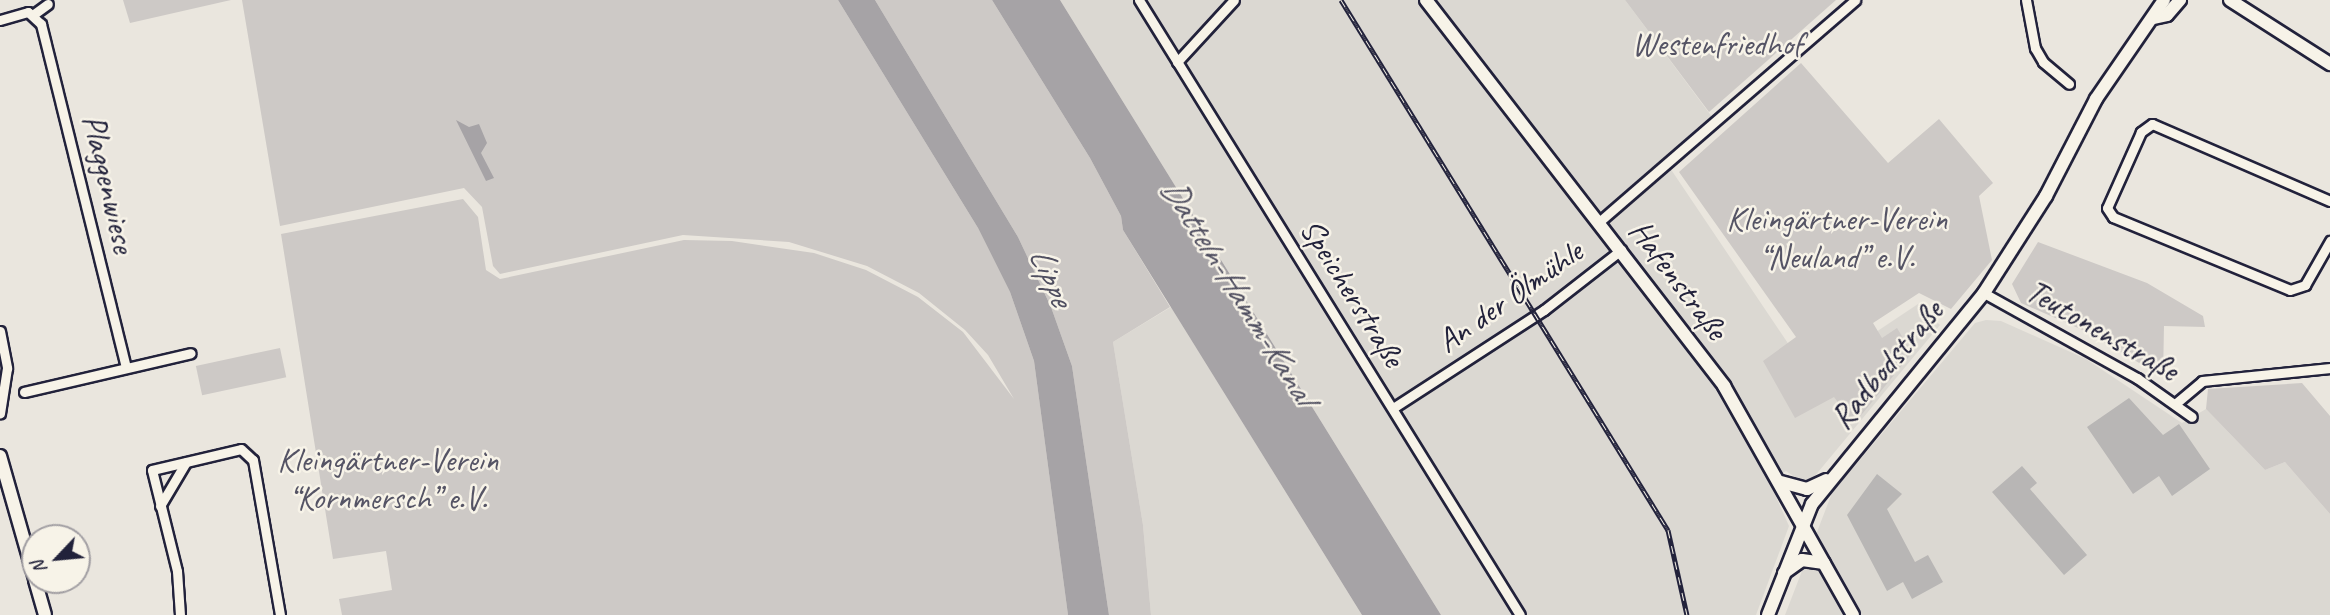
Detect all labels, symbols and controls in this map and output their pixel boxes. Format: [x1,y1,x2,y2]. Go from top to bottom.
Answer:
park label: Westenfriedhof [1632,25,1802,65]
street label: Plaggenwiese [73,111,143,257]
water label: Datteln-Hamm-Kanal [1152,171,1324,411]
park label: Kleingärtner-Verein “Neuland” e.V. [1727,200,1947,278]
street label: Speicherstraße [1291,212,1413,374]
street label: Hafenstraße [1620,212,1736,348]
street label: An der Ölmühle [1430,232,1590,362]
water label: Lippe [1020,240,1082,312]
street label: Teutonenstraße [2019,272,2185,390]
street label: Radbodstraße [1822,293,1952,437]
park label: Kleingärtner-Verein “Kornmersch” e.V. [278,441,498,519]
north arrow [21,524,91,594]
text: N [26,557,52,578]

